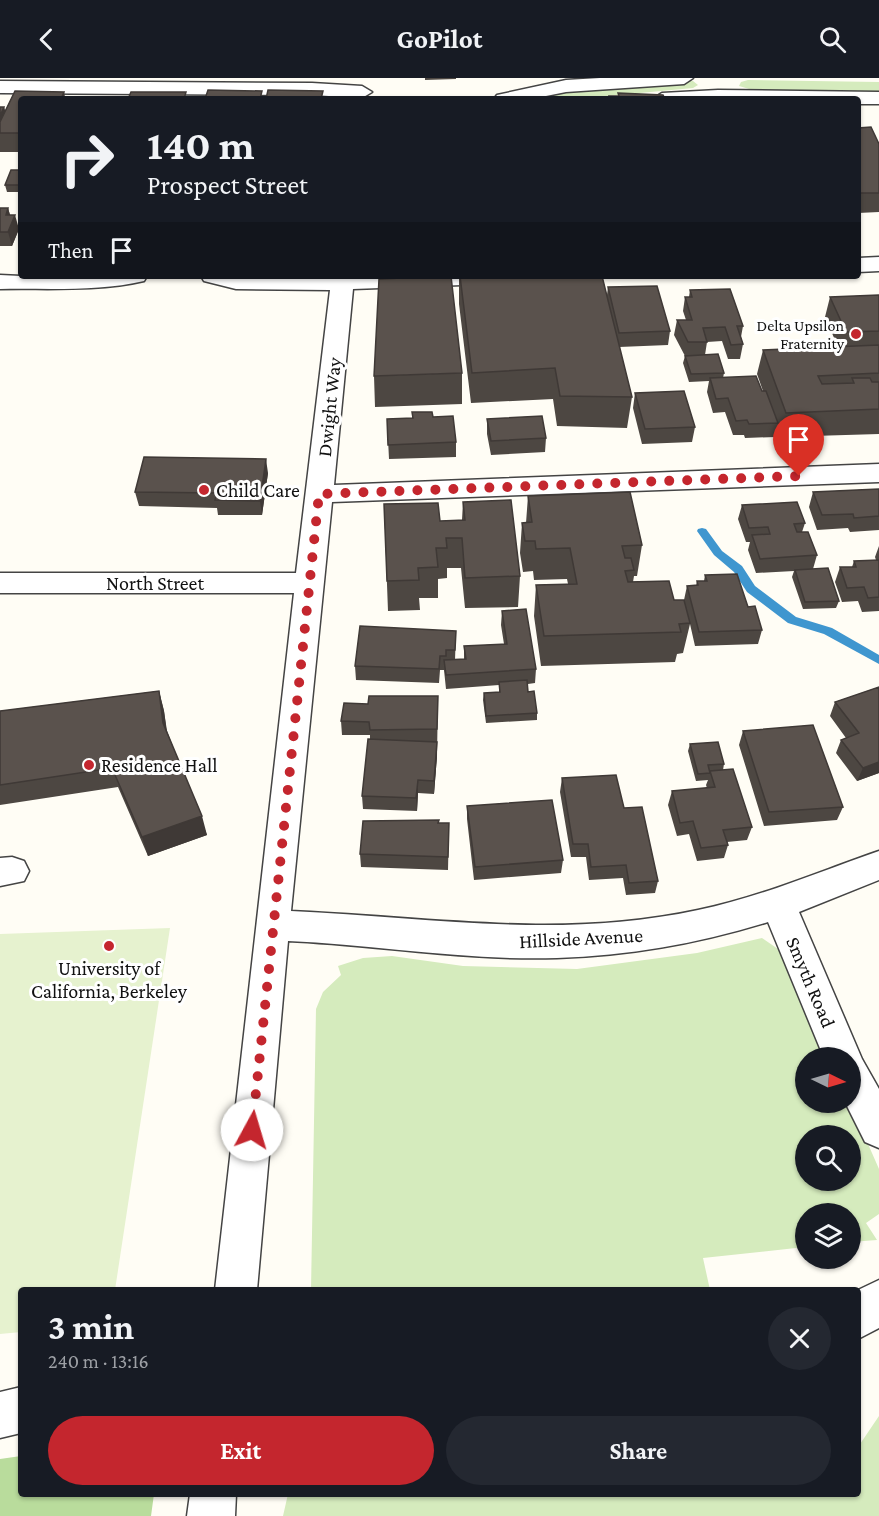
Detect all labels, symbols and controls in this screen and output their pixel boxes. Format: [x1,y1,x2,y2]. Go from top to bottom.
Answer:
icon: back [30,23,63,56]
icon: search [816,23,849,56]
text: GoPilot [397,24,482,54]
icon: right [48,120,126,198]
text: 140 m [147,121,255,168]
text: Prospect Street [147,170,308,200]
icon: arrive [105,234,138,267]
text: Then [48,238,93,263]
place label: Delta Upsilon Fraternity [757,317,845,353]
marker: Delta Upsilon Fraternity [849,327,863,341]
street label: Dwight Way [313,355,346,458]
pin [773,414,824,476]
icon: arrive [782,423,815,456]
place label: Child Care [216,479,300,501]
marker: Child Care [197,483,211,497]
street label: North Street [106,572,204,594]
place label: Residence Hall [101,754,217,776]
marker: Residence Hall [82,758,96,772]
street label: Hillside Avenue [519,924,644,952]
street label: Smyth Road [781,933,840,1031]
marker: University of California, Berkeley [102,939,116,953]
place label: University of California, Berkeley [31,957,188,1003]
north arrow [795,1047,861,1113]
map controls [795,1047,861,1269]
position arrow [220,1098,284,1162]
button: search [795,1125,861,1191]
button: layers [795,1203,861,1269]
text: 3 min [48,1307,134,1347]
button: close [768,1307,831,1370]
text: 240 m · 13:16 [48,1350,149,1372]
button: Exit [48,1416,434,1485]
button: Share [446,1416,831,1485]

